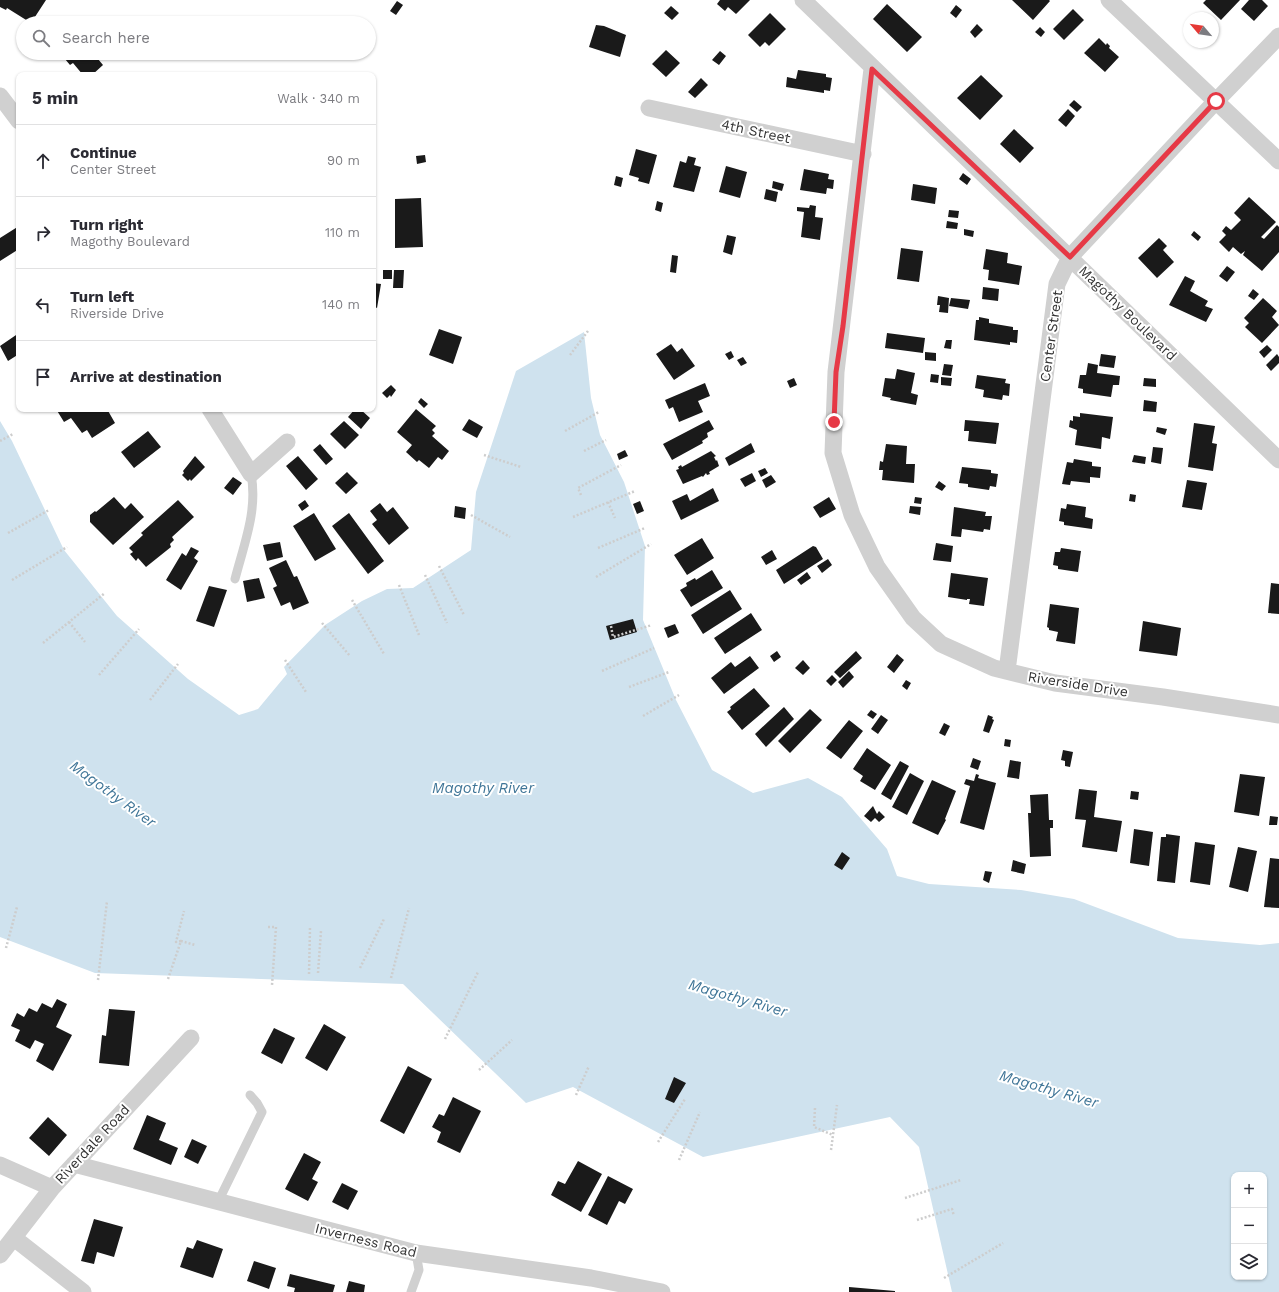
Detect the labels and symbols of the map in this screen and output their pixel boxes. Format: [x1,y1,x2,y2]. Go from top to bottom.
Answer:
north arrow [1183,12,1219,48]
route start [1207,92,1225,110]
street label: 4th Street [720,116,792,146]
street label: Magothy Boulevard [1076,262,1180,364]
street label: Center Street [1037,289,1065,383]
route end [825,413,843,431]
street label: Riverside Drive [1027,668,1129,700]
water label: Magothy River [66,757,160,832]
water label: Magothy River [432,779,535,797]
water label: Magothy River [686,975,791,1021]
water label: Magothy River [997,1066,1102,1112]
street label: Riverdale Road [51,1101,133,1187]
street label: Inverness Road [314,1220,418,1260]

